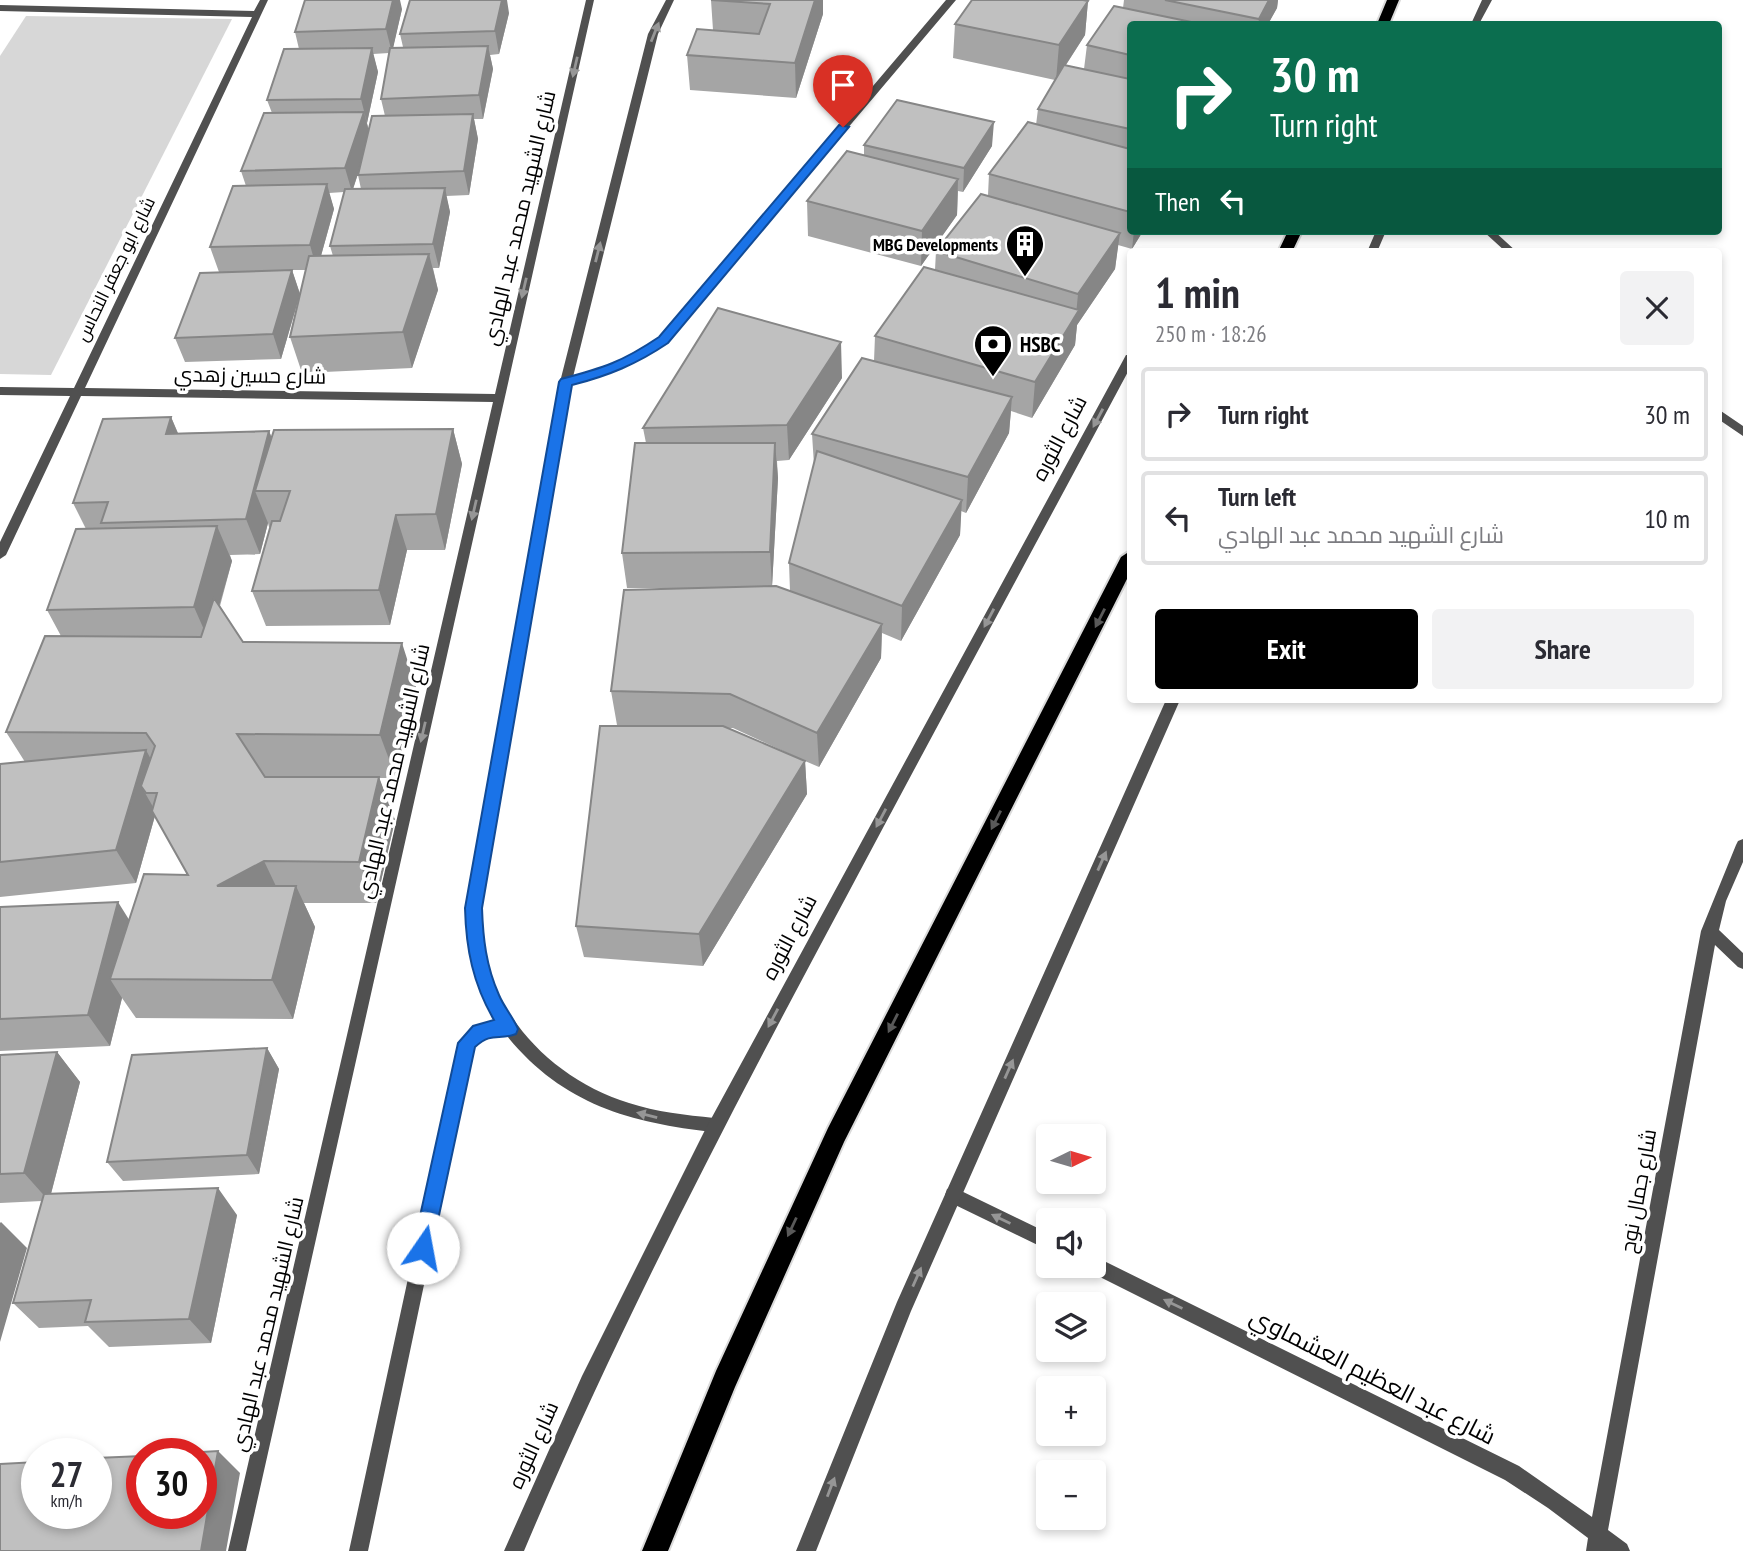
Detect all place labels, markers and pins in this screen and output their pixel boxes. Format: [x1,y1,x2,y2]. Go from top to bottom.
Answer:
pin [813,55,873,127]
building icon: MBG Developments [1004,223,1046,278]
place label: MBG Developments [873,233,998,256]
bank icon: HSBC [972,323,1014,378]
place label: HSBC [1020,331,1061,358]

